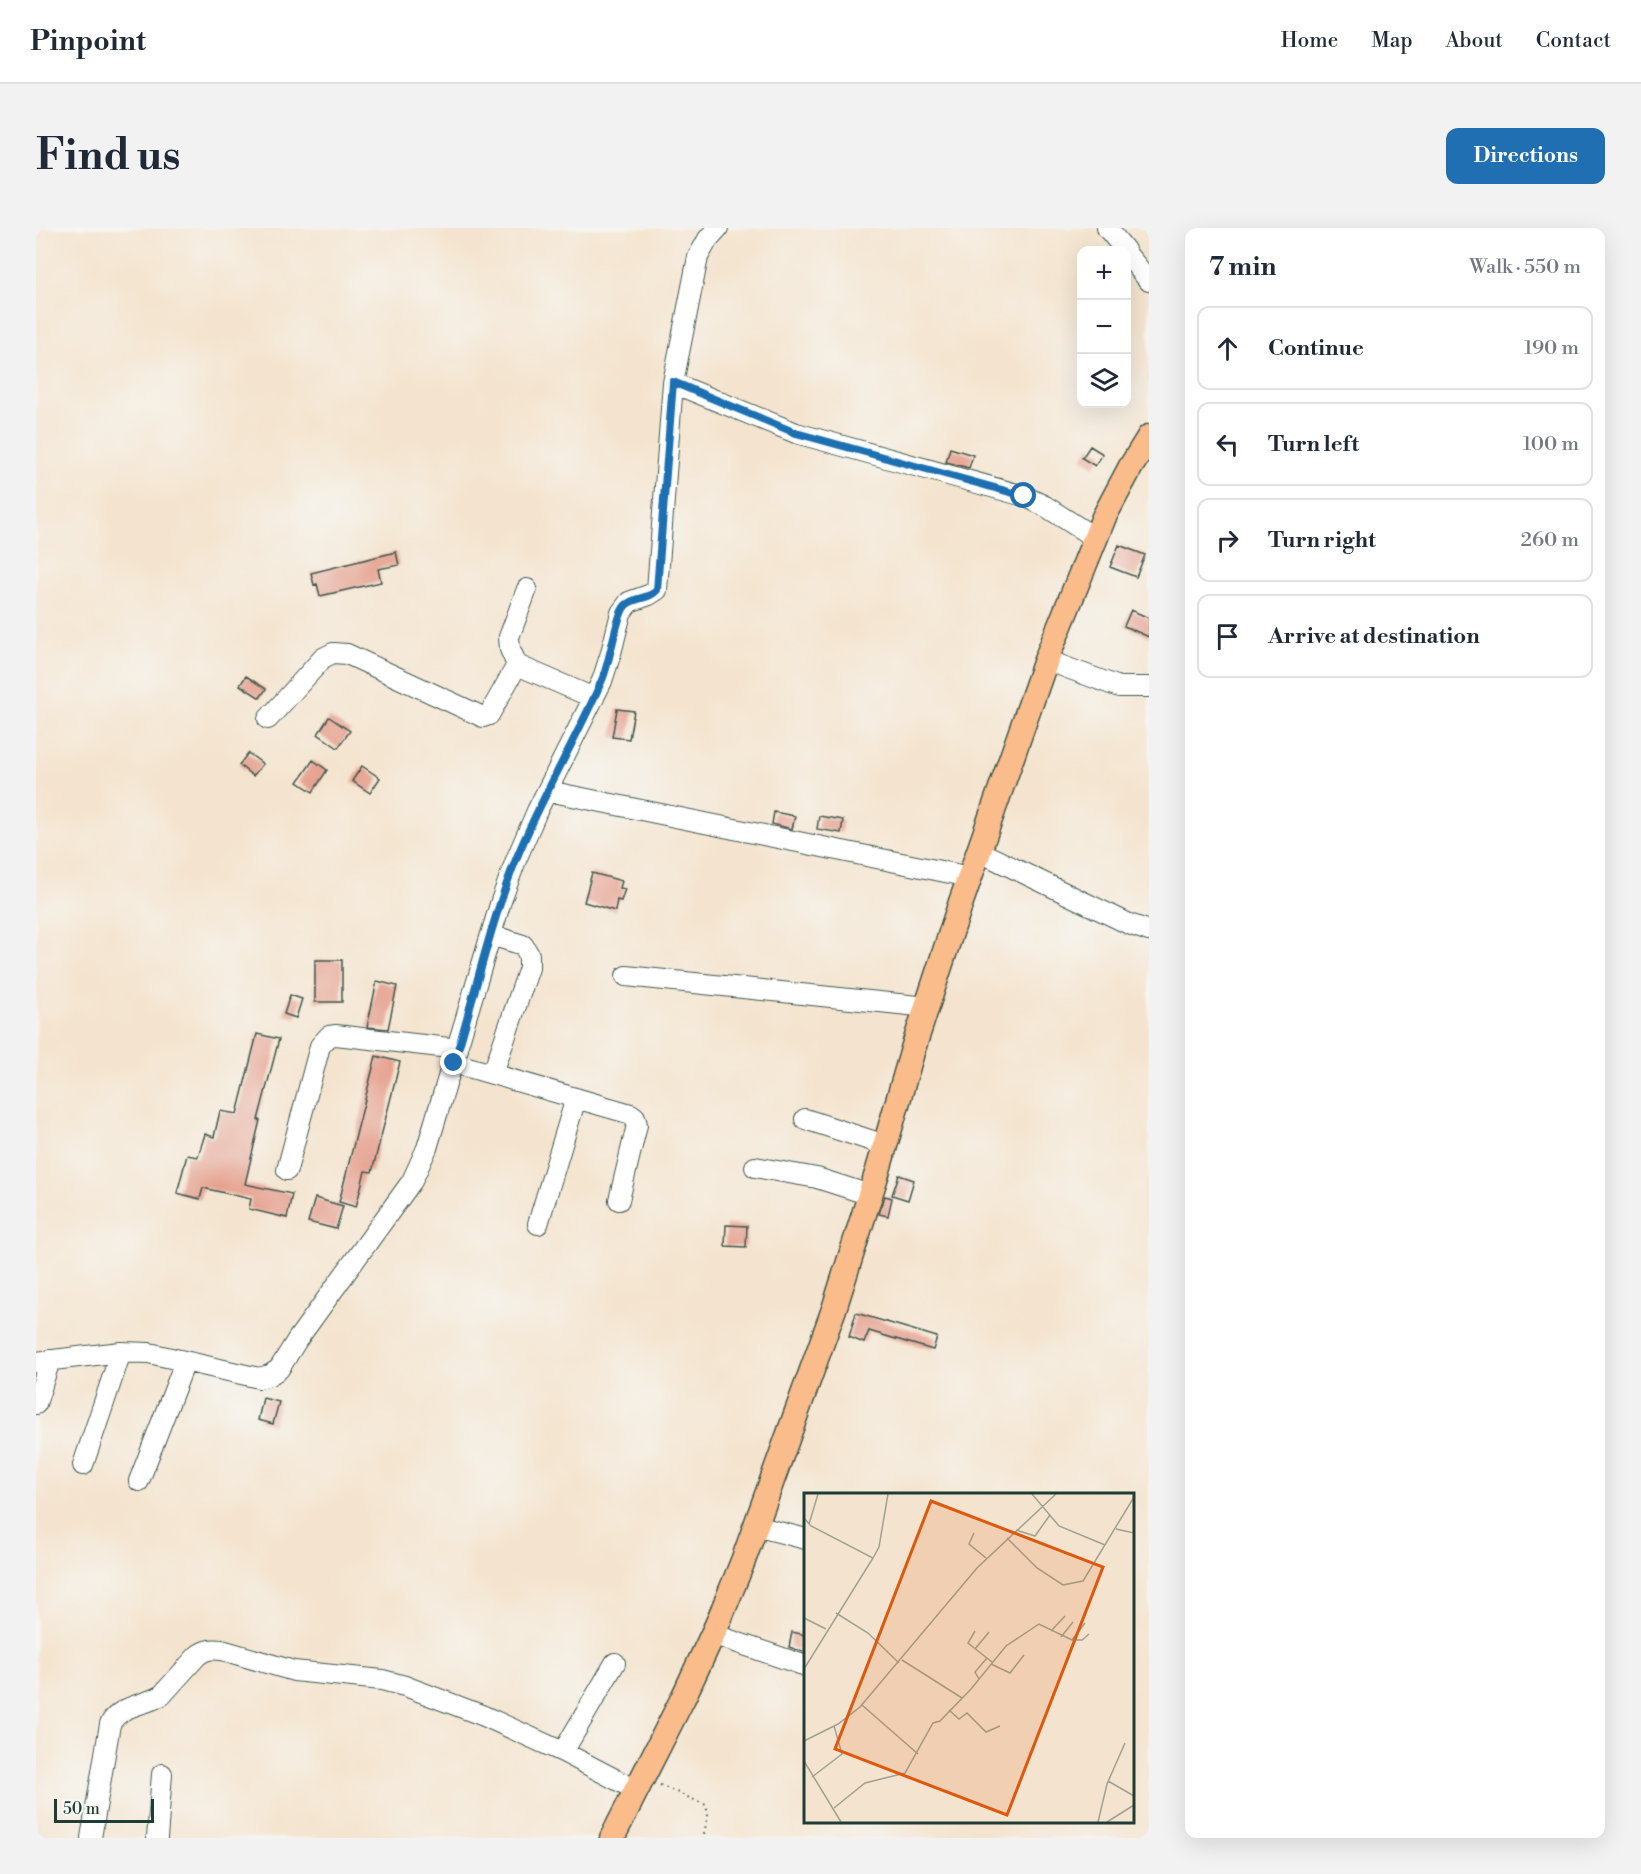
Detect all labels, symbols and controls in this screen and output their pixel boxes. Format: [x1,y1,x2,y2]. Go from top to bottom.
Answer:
text: Pinpoint [30,24,146,59]
text: Home [1281,28,1338,54]
text: Map [1371,28,1413,54]
text: About [1446,28,1503,54]
text: Contact [1536,28,1611,54]
button: Directions [1446,128,1605,184]
text: Find us [36,130,180,183]
map controls [1077,246,1131,408]
button: + [1077,246,1131,300]
text: 7 min [1209,251,1276,283]
text: Walk · 550 m [1469,255,1581,280]
button: − [1077,300,1131,354]
icon: ahead [1211,332,1244,365]
text: Continue [1268,335,1364,362]
text: 190 m [1524,336,1579,361]
button: layers [1077,354,1131,408]
icon: left [1211,428,1244,461]
text: Turn left [1268,431,1359,458]
text: 100 m [1523,432,1579,457]
route start [1010,482,1036,508]
icon: right [1211,524,1244,557]
text: Turn right [1268,527,1376,554]
text: 260 m [1521,528,1579,553]
icon: arrive [1211,620,1244,653]
text: Arrive at destination [1268,623,1480,650]
route end [440,1049,466,1075]
inset map [804,1493,1134,1823]
scale bar [54,1796,154,1824]
text: 50 m [63,1799,100,1819]

